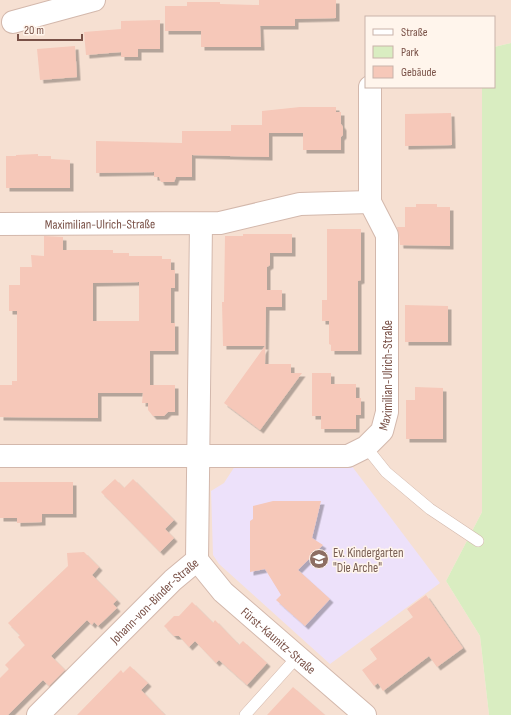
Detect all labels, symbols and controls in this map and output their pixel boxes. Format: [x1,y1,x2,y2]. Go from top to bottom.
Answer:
scale bar [18,16,82,42]
legend [365,16,495,88]
text: 20 m [24,23,44,38]
text: Straße [401,25,428,40]
text: Park [401,45,419,60]
text: Gebäude [401,65,436,80]
street label: Maximilian-Ulrich-Straße [45,216,155,233]
street label: Maximilian-Ulrich-Straße [375,320,396,432]
place label: Ev. Kindergarten "Die Arche" [333,545,404,576]
school or university icon: Ev. Kindergarten "Die Arche" [308,548,330,570]
street label: Johann-von-Binder-Straße [106,555,202,648]
street label: Fürst-Kaunitz-Straße [237,604,319,678]

